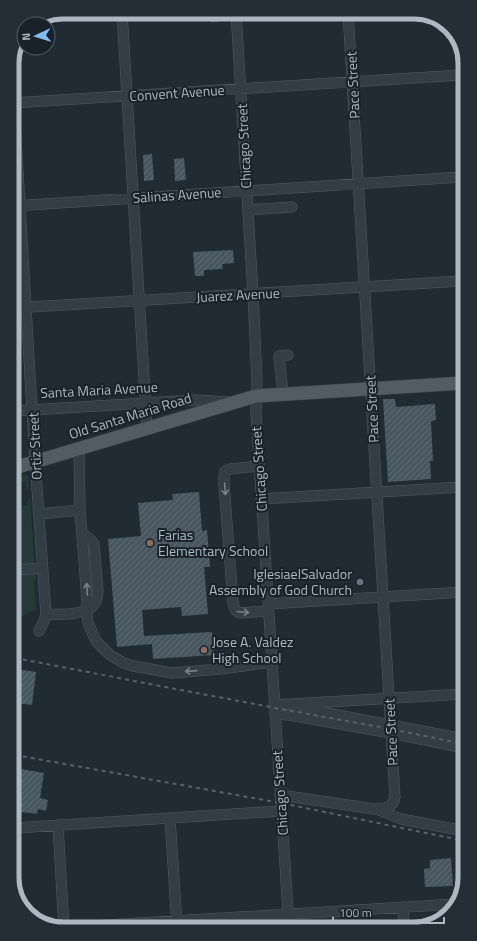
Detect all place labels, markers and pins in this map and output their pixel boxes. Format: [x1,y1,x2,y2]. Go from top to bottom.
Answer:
place label: Farias Elementary School [158,524,268,561]
marker: Farias Elementary School [145,538,155,548]
place label: IglesiaelSalvador Assembly of God Church [209,563,352,600]
marker: IglesiaelSalvador Assembly of God Church [355,577,365,587]
place label: Jose A. Valdez High School [212,631,293,668]
marker: Jose A. Valdez High School [199,645,209,655]

